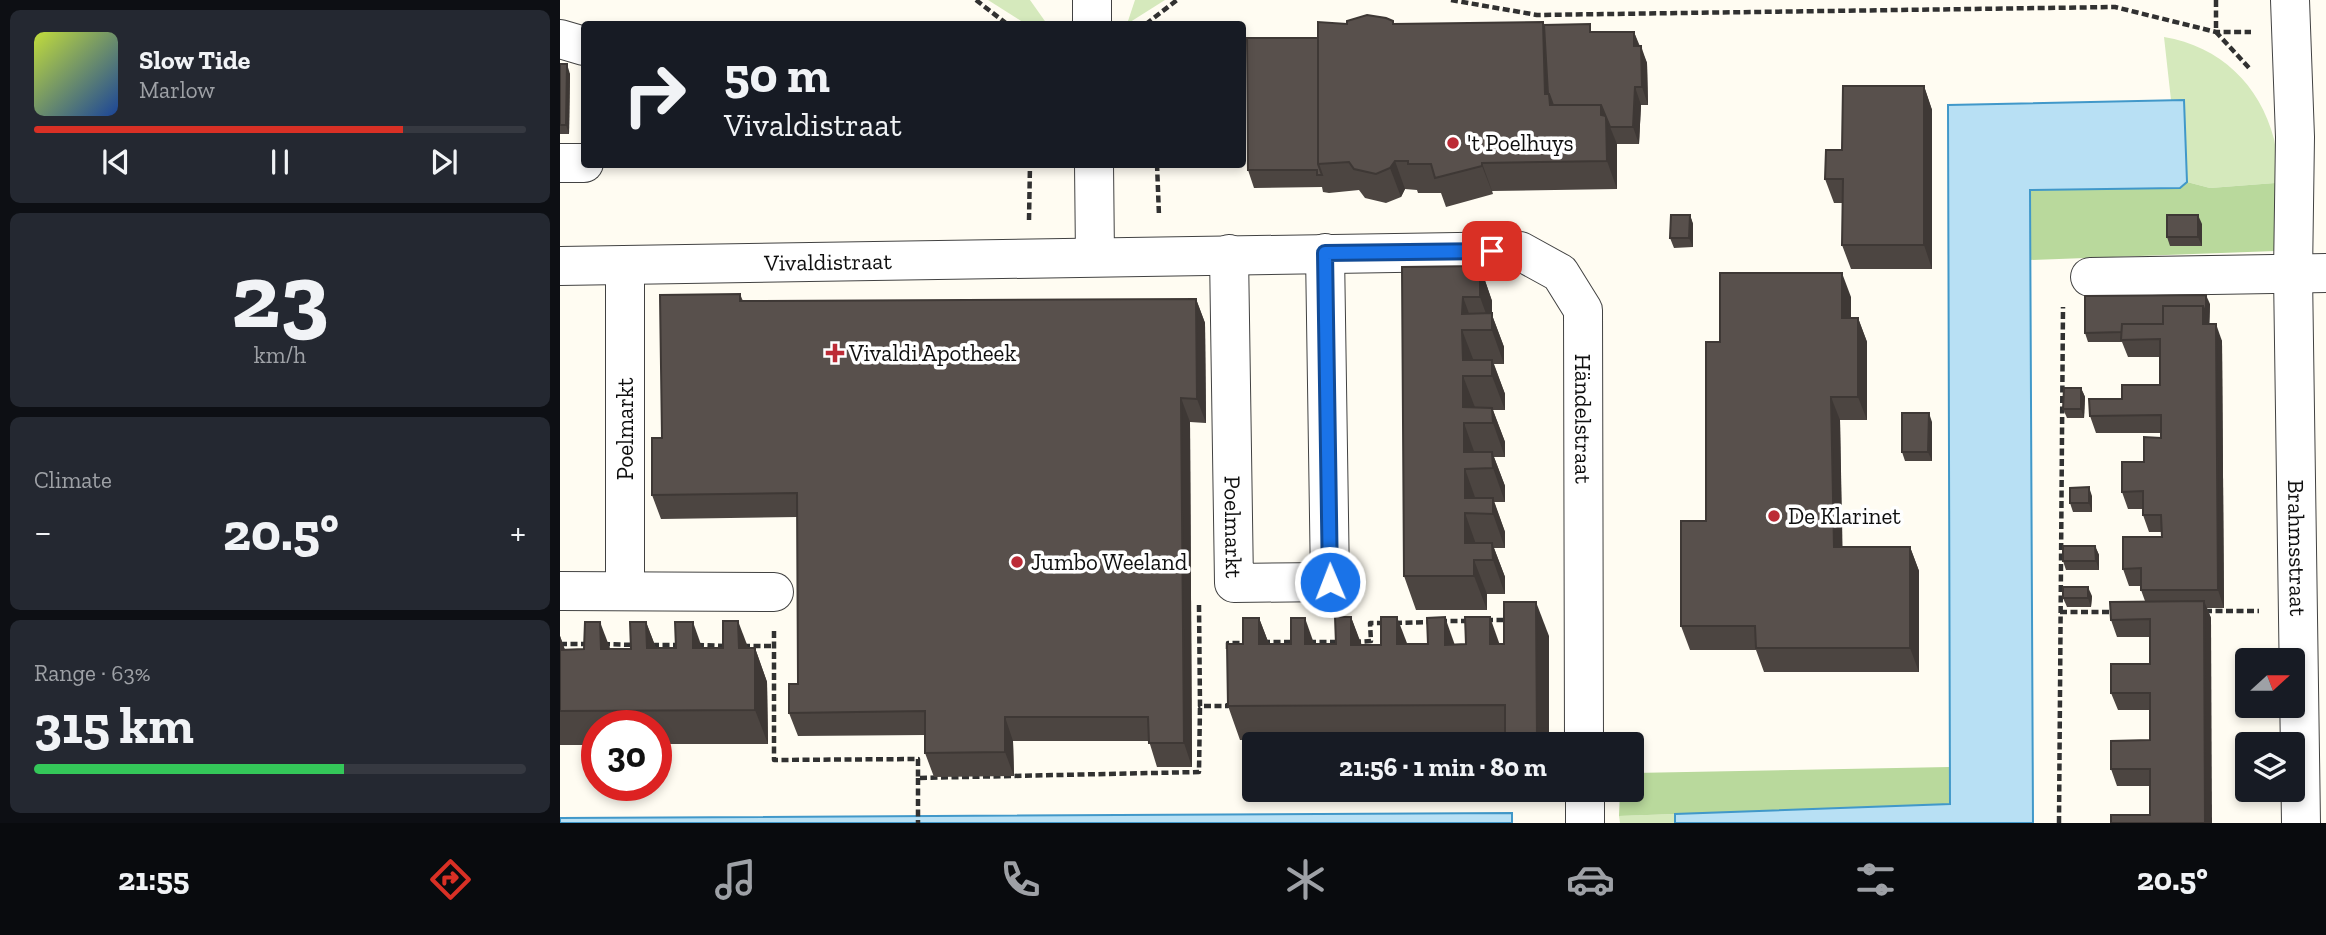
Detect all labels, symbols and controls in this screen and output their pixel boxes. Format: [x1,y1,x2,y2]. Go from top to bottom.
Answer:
text: Slow Tide [139,44,250,76]
text: 50 m [724,46,830,105]
icon: right [609,49,700,140]
text: Marlow [139,76,215,104]
text: Vivaldistraat [724,106,902,144]
place label: 't Poelhuys [1467,129,1574,157]
marker: 't Poelhuys [1445,135,1461,151]
icon: previous [97,143,135,181]
icon: pause [261,143,299,181]
icon: next [425,143,463,181]
pin [1462,221,1522,281]
icon: arrive [1473,232,1511,270]
text: 23 [231,241,329,350]
street label: Vivaldistraat [763,247,892,277]
place label: Vivaldi Apotheek [848,339,1016,367]
text: km/h [254,341,306,369]
marker: Vivaldi Apotheek [827,345,843,361]
street label: Händelstraat [1569,354,1597,484]
street label: Poelmarkt [611,377,639,480]
text: Climate [34,466,112,494]
street label: Poelmarkt [1218,476,1248,579]
street label: Brahmsstraat [2282,479,2312,617]
text: 20.5° [223,501,339,563]
place label: De Klarinet [1788,502,1901,530]
marker: De Klarinet [1766,508,1782,524]
text: − [34,509,52,555]
text: + [510,509,526,555]
position arrow [1293,545,1367,619]
place label: Jumbo Weeland [1031,548,1188,576]
marker: Jumbo Weeland [1009,554,1025,570]
north arrow [2235,648,2305,718]
map controls [2235,648,2305,802]
text: Range · 63% [34,659,151,687]
text: 315 km [34,694,194,756]
speed limit sign: 30 [581,710,672,801]
button: layers [2235,732,2305,802]
text: 21:56 · 1 min · 80 m [1339,751,1547,783]
icon: directions [426,855,475,904]
icon: music [711,855,760,904]
icon: phone [996,855,1045,904]
icon: climate [1281,855,1330,904]
icon: car [1566,855,1615,904]
icon: filters [1851,855,1900,904]
text: 21:55 [118,860,190,898]
text: 20.5° [2137,860,2208,898]

